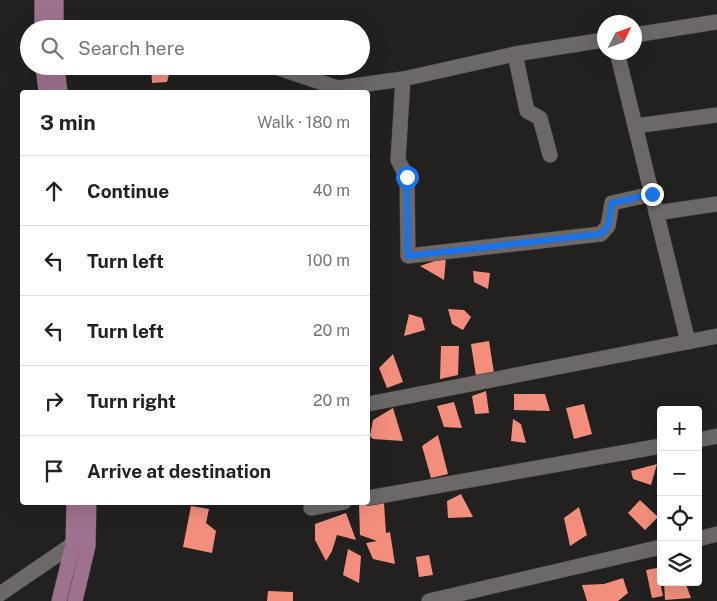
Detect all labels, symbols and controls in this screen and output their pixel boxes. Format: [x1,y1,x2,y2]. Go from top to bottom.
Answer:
north arrow [597,15,642,60]
search box [20,20,370,75]
icon: search [38,34,66,62]
text: Search here [78,37,185,59]
text: 3 min [40,110,96,135]
text: Walk · 180 m [257,113,350,132]
route start [396,166,419,189]
icon: ahead [40,177,68,205]
text: Continue [87,180,169,202]
text: 40 m [312,181,350,200]
route end [641,183,664,206]
icon: left [40,247,68,275]
text: Turn left [87,250,164,272]
text: 100 m [306,251,350,270]
icon: left [40,317,68,345]
text: Turn left [87,320,164,342]
text: 20 m [313,321,350,340]
icon: right [40,387,68,415]
text: Turn right [87,390,176,412]
text: 20 m [313,391,350,410]
map controls [657,406,702,586]
button: + [657,406,702,451]
button: − [657,451,702,496]
icon: arrive [40,457,68,485]
text: Arrive at destination [87,460,271,482]
button: locate [657,496,702,541]
button: layers [657,541,702,586]

